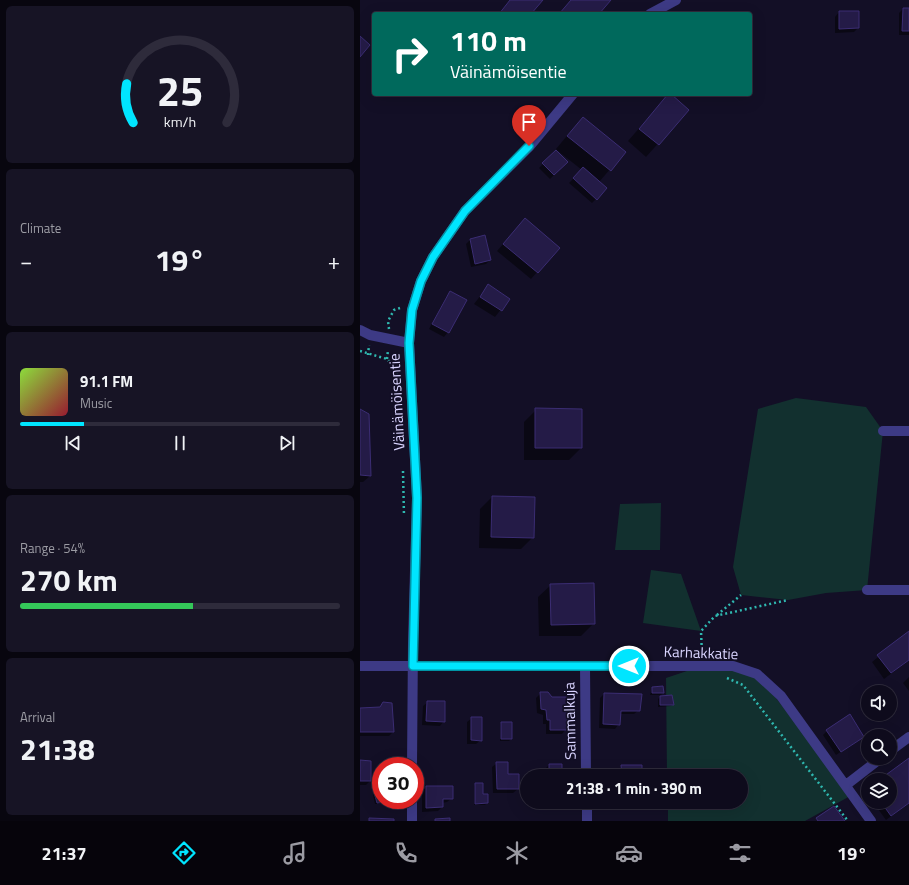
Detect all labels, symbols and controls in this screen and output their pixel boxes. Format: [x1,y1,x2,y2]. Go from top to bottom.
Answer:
text: 110 m [450,19,527,62]
icon: right [384,28,436,80]
text: 25 [157,58,203,121]
text: Väinämöisentie [450,58,567,85]
pin [512,105,546,146]
text: km/h [164,110,196,132]
icon: arrive [518,111,540,133]
text: Climate [20,218,61,238]
text: 19° [155,237,205,283]
text: − [20,244,32,278]
text: + [328,244,340,278]
street label: Väinämöisentie [382,353,411,451]
text: 91.1 FM [80,370,133,393]
text: Music [80,393,112,413]
icon: previous [62,432,84,454]
icon: pause [169,432,191,454]
icon: next [276,432,298,454]
text: Range · 54% [20,538,85,558]
text: 270 km [20,557,118,603]
street label: Karhakkatie [663,640,739,665]
position arrow [608,645,650,687]
street label: Sammalkuja [557,682,582,760]
map controls [861,685,897,809]
button: sound [861,685,897,721]
text: Arrival [20,707,55,727]
text: 21:38 [20,726,95,772]
button: search [861,729,897,765]
speed limit sign: 30 [372,757,424,809]
button: layers [861,773,897,809]
text: 21:38 · 1 min · 390 m [566,777,702,800]
icon: directions [170,839,198,867]
icon: music [281,839,309,867]
icon: phone [392,839,420,867]
icon: climate [503,839,531,867]
icon: car [615,839,643,867]
icon: filters [726,839,754,867]
text: 21:37 [42,840,87,867]
text: 19° [837,840,867,867]

